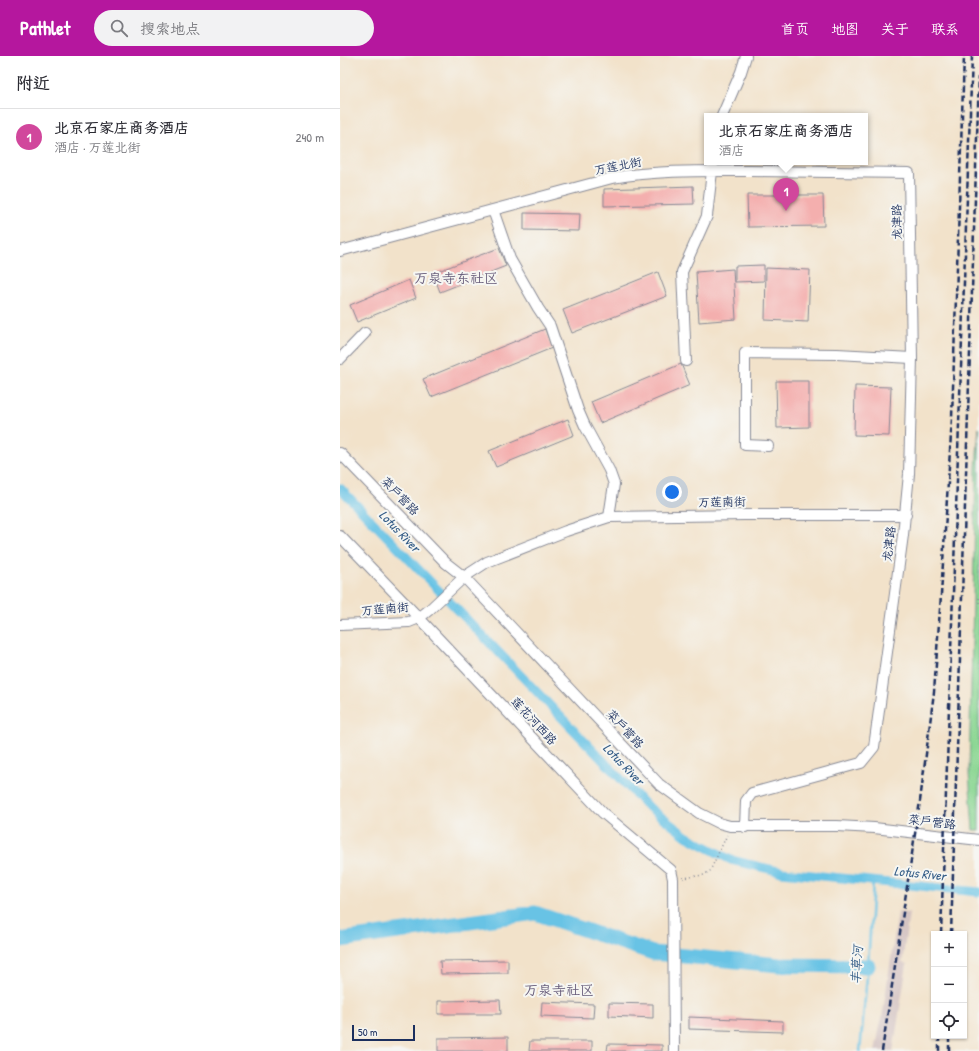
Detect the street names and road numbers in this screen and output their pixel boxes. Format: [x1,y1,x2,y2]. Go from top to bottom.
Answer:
street label: 万莲北街 [593,153,643,178]
street label: 龙津路 [888,204,905,240]
street label: 菜户营路 [378,472,423,519]
street label: 万莲南街 [698,493,746,510]
street label: 龙津路 [878,525,899,563]
street label: 万莲南街 [360,598,410,619]
street label: 莲花河西路 [508,693,561,748]
street label: 菜户营路 [603,705,648,752]
street label: 菜户营路 [907,810,957,833]

